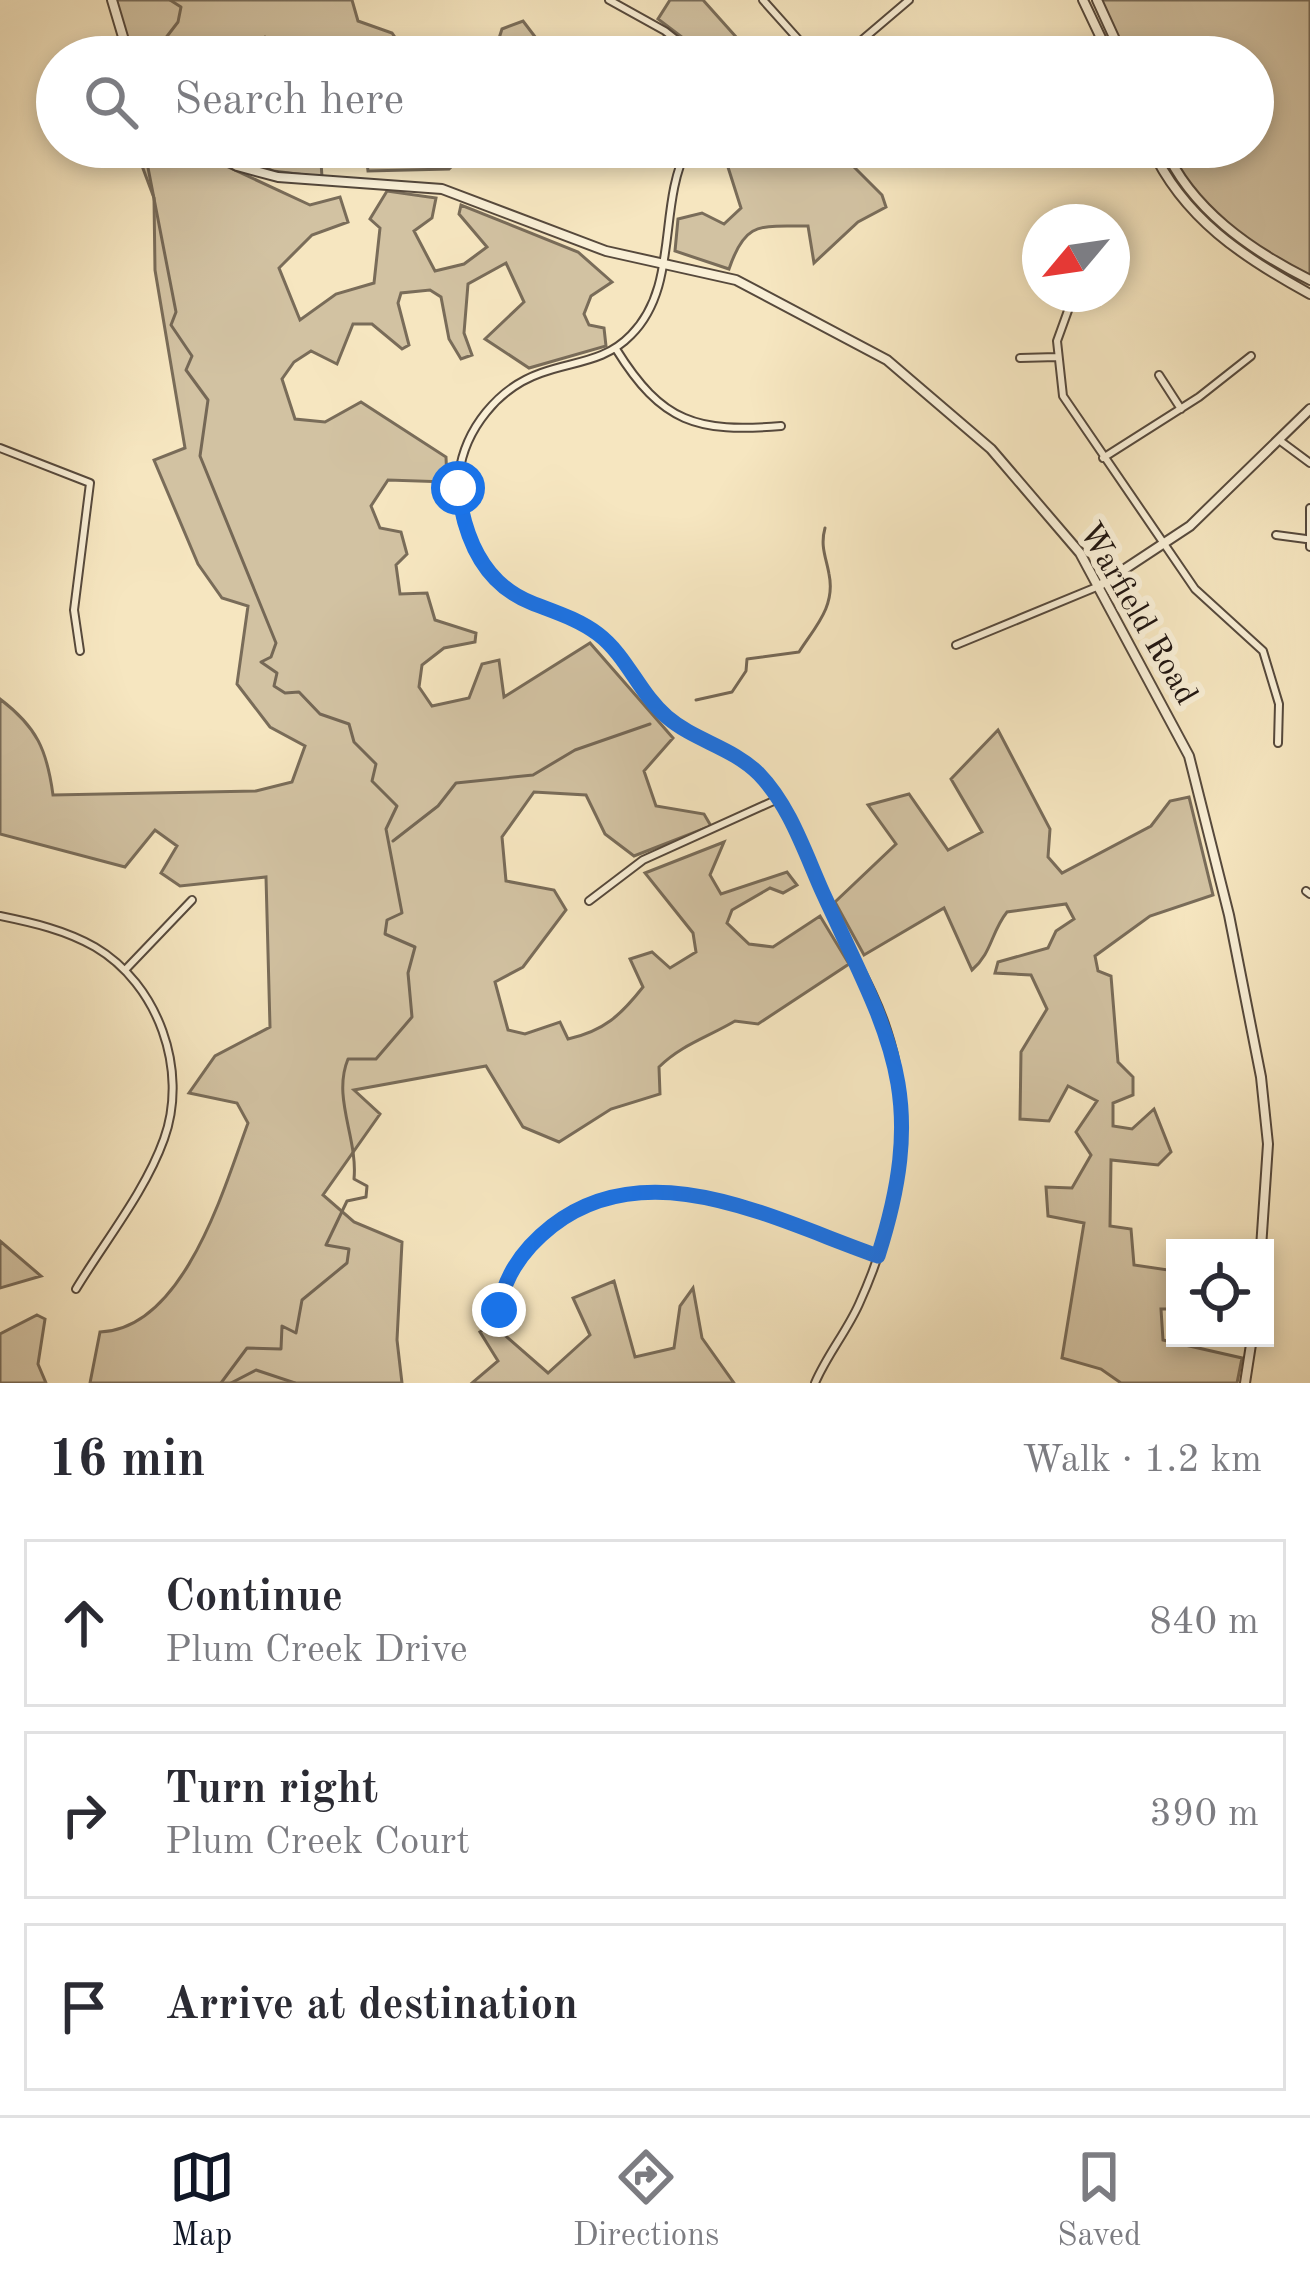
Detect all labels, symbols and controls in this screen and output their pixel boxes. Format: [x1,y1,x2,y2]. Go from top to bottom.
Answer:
search box [36,36,1274,168]
icon: search [78,69,144,135]
text: Search here [174,79,404,124]
north arrow [1022,204,1130,312]
route start [431,461,485,515]
street label: Warfield Road [1072,517,1202,711]
map controls [1166,1239,1274,1347]
button: locate [1166,1239,1274,1347]
route end [472,1283,526,1337]
text: 16 min [48,1436,206,1487]
text: Walk · 1.2 km [1022,1441,1262,1480]
text: Continue [165,1576,343,1621]
icon: ahead [51,1590,117,1656]
text: 840 m [1149,1603,1259,1642]
text: Plum Creek Drive [165,1631,468,1670]
text: Turn right [165,1768,378,1813]
icon: right [51,1782,117,1848]
text: 390 m [1149,1795,1259,1834]
text: Plum Creek Court [165,1823,470,1862]
icon: arrive [51,1974,117,2040]
text: Arrive at destination [165,1984,578,2029]
tab: Map [169,2144,235,2257]
tab: Directions [573,2144,719,2257]
tab: Saved [1057,2144,1141,2257]

